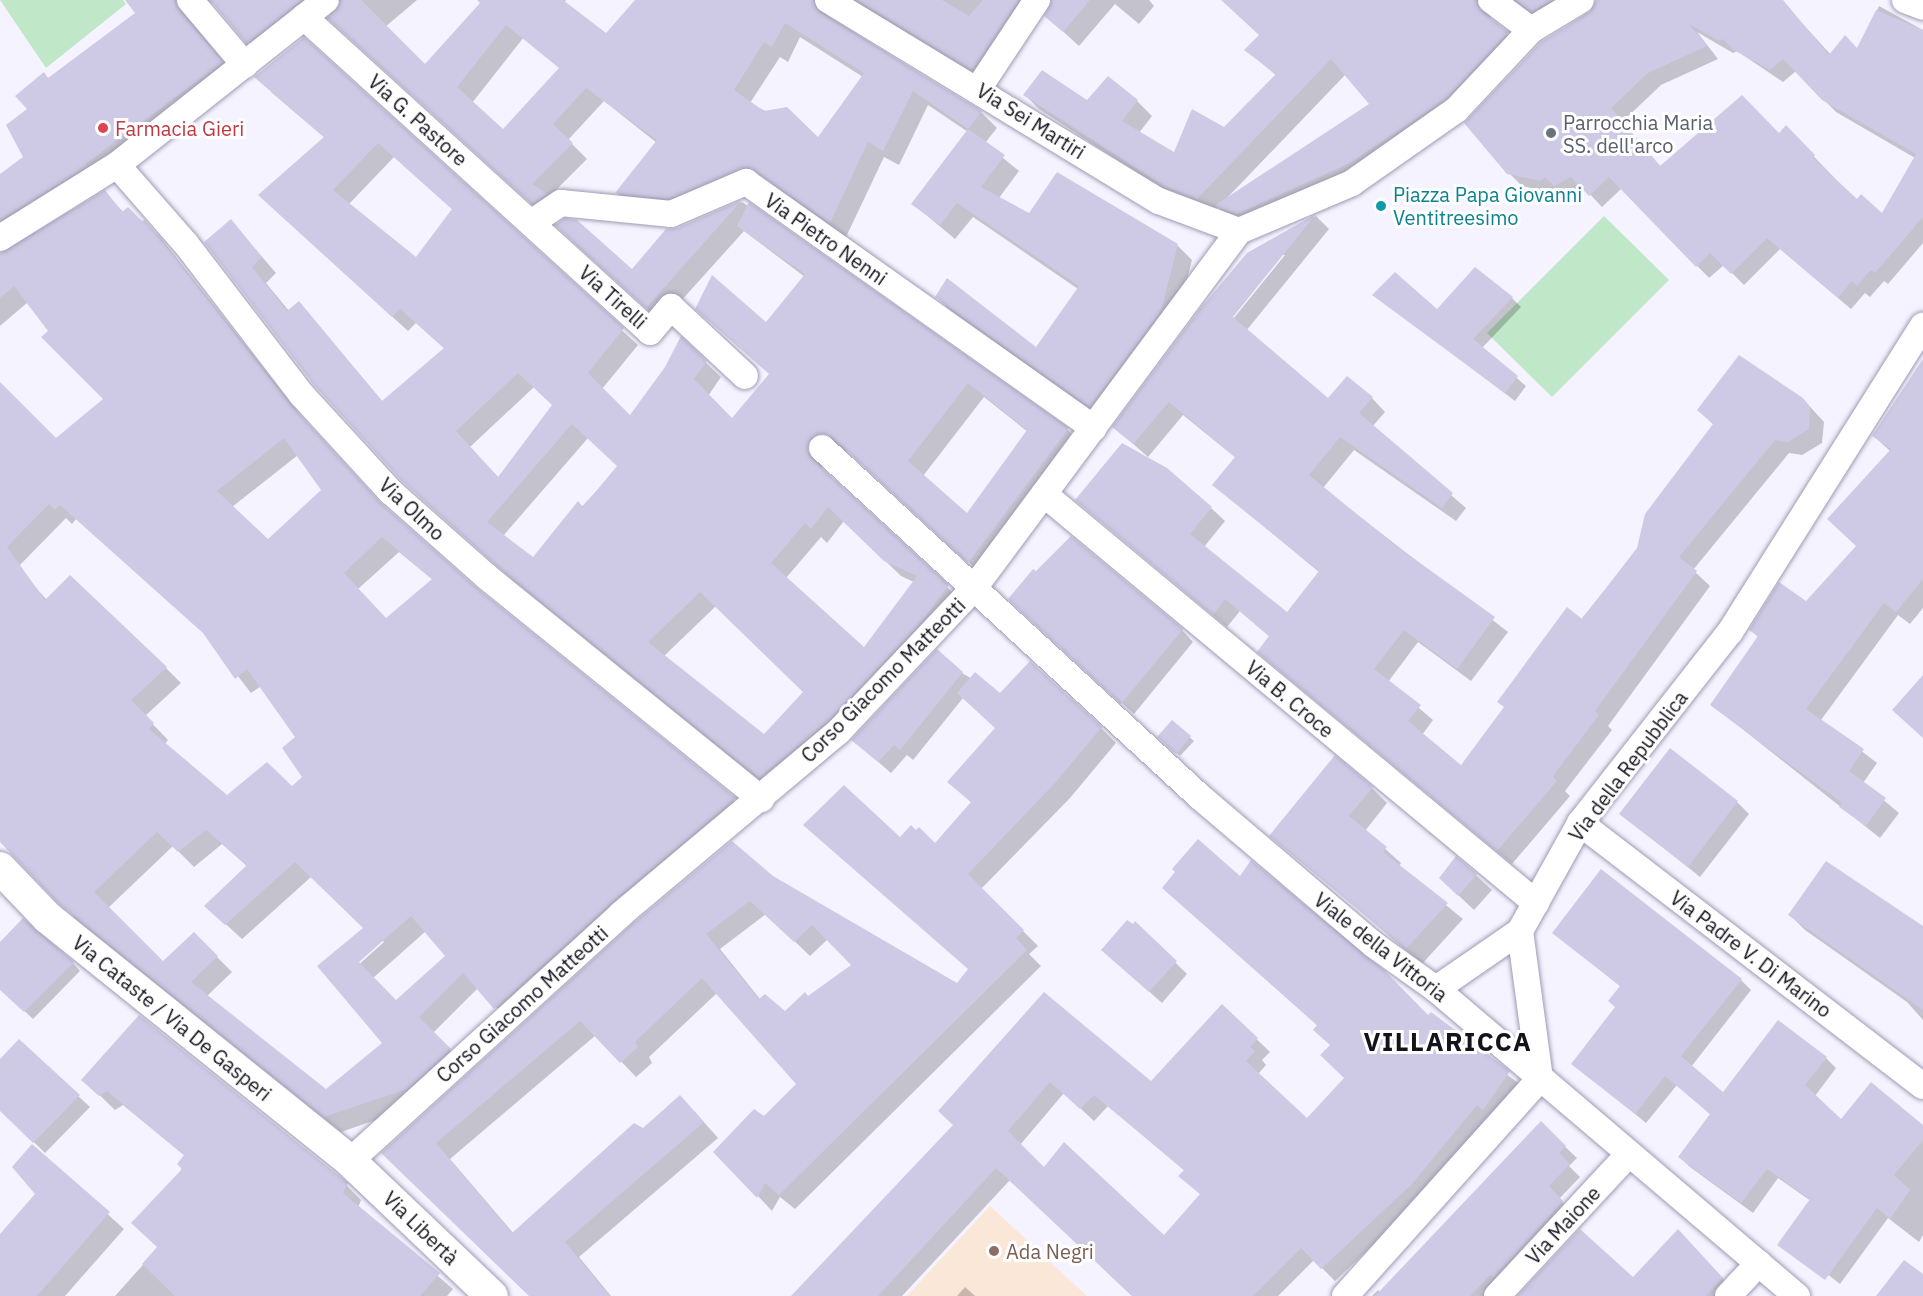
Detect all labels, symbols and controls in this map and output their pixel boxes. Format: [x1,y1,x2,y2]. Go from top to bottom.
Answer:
street label: Via G. Pastore [363,69,473,171]
street label: Via Sei Martiri [972,78,1090,164]
place label: Parrocchia Maria SS. dell'arco [1563,110,1713,157]
place label: Farmacia Gieri [115,116,244,140]
marker: Farmacia Gieri [96,121,110,135]
marker: Parrocchia Maria SS. dell'arco [1544,126,1558,140]
place label: Piazza Papa Giovanni Ventitreesimo [1393,183,1582,230]
street label: Via Pietro Nenni [760,188,892,290]
marker: Piazza Papa Giovanni Ventitreesimo [1374,199,1388,213]
street label: Via Tirelli [574,260,652,334]
street label: Via Olmo [374,473,450,545]
street label: Corso Giacomo Matteotti [796,593,970,767]
street label: Via B. Croce [1241,655,1339,743]
street label: Via della Repubblica [1564,686,1692,846]
street label: Via Padre V. Di Marino [1666,885,1836,1023]
street label: Viale della Vittoria [1309,887,1453,1007]
street label: Corso Giacomo Matteotti [431,921,613,1087]
street label: Via Cataste / Via De Gasperi [68,930,276,1106]
district label: VILLARICCA [1364,1026,1532,1058]
street label: Via Maione [1521,1181,1605,1269]
street label: Via Libertà [378,1186,464,1270]
place label: Ada Negri [1006,1239,1094,1263]
marker: Ada Negri [987,1244,1001,1258]

